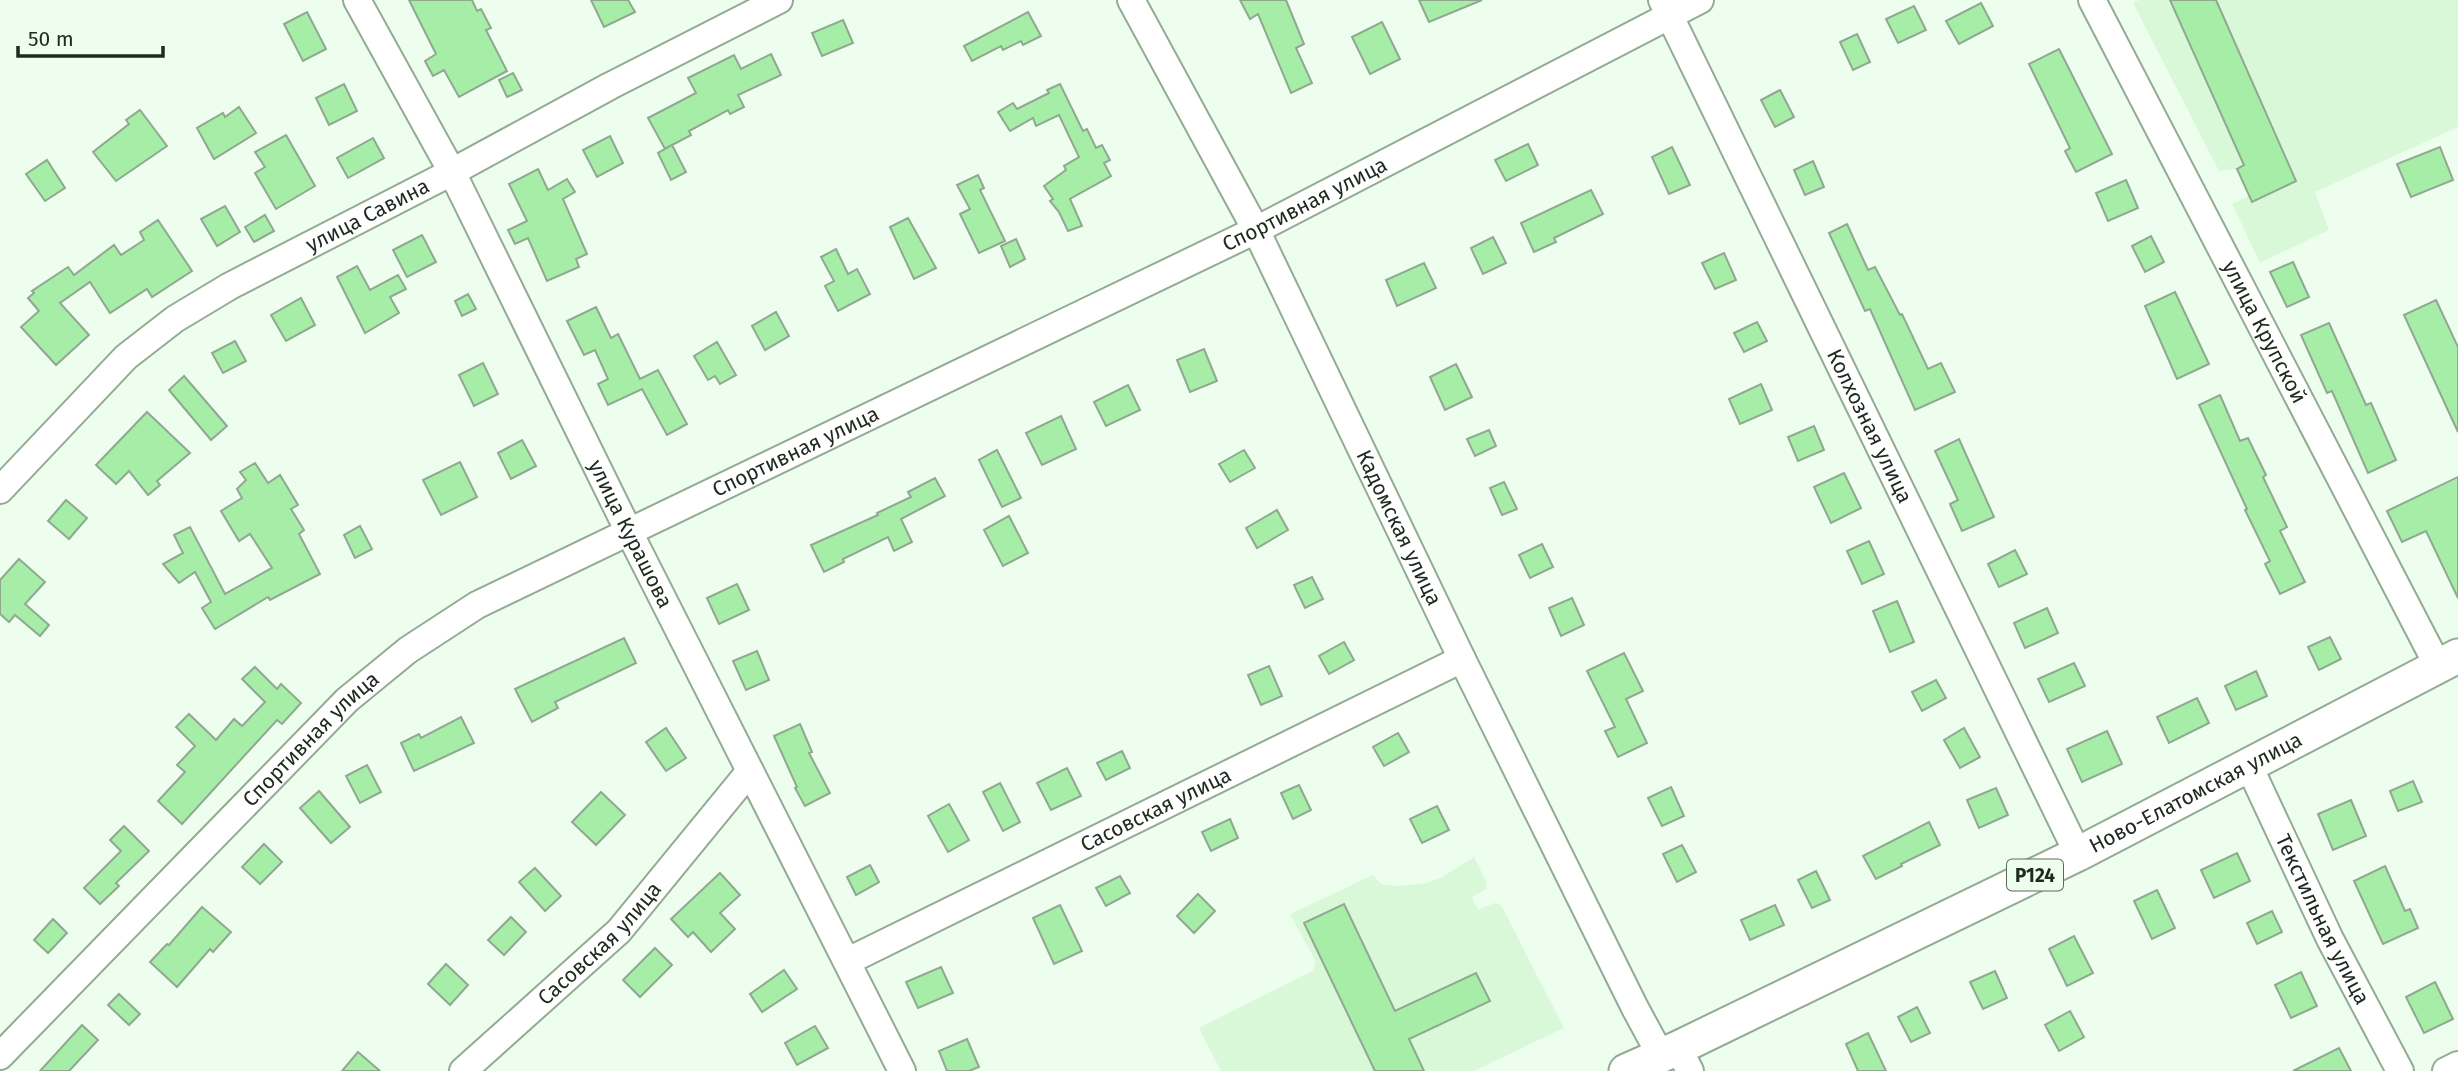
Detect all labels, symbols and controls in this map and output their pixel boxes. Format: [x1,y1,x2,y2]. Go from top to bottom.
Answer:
scale bar [18,14,163,58]
text: 50 m [28,26,74,52]
street label: Спортивная улица [1218,151,1391,257]
street label: улица Савина [301,173,434,258]
street label: улица Крупской [2217,256,2312,408]
street label: Колхозная улица [1821,345,1918,507]
street label: Спортивная улица [708,401,883,503]
street label: Кадомская улица [1351,446,1447,610]
street label: улица Курашова [583,455,678,612]
street label: Спортивная улица [237,666,384,812]
street label: Ново-Елатомская улица [2085,727,2306,859]
street label: Сасовская улица [1076,762,1235,858]
street label: Текстильная улица [2270,830,2375,1009]
road number: Р124 [2007,860,2063,890]
street label: Сасовская улица [532,877,667,1011]

